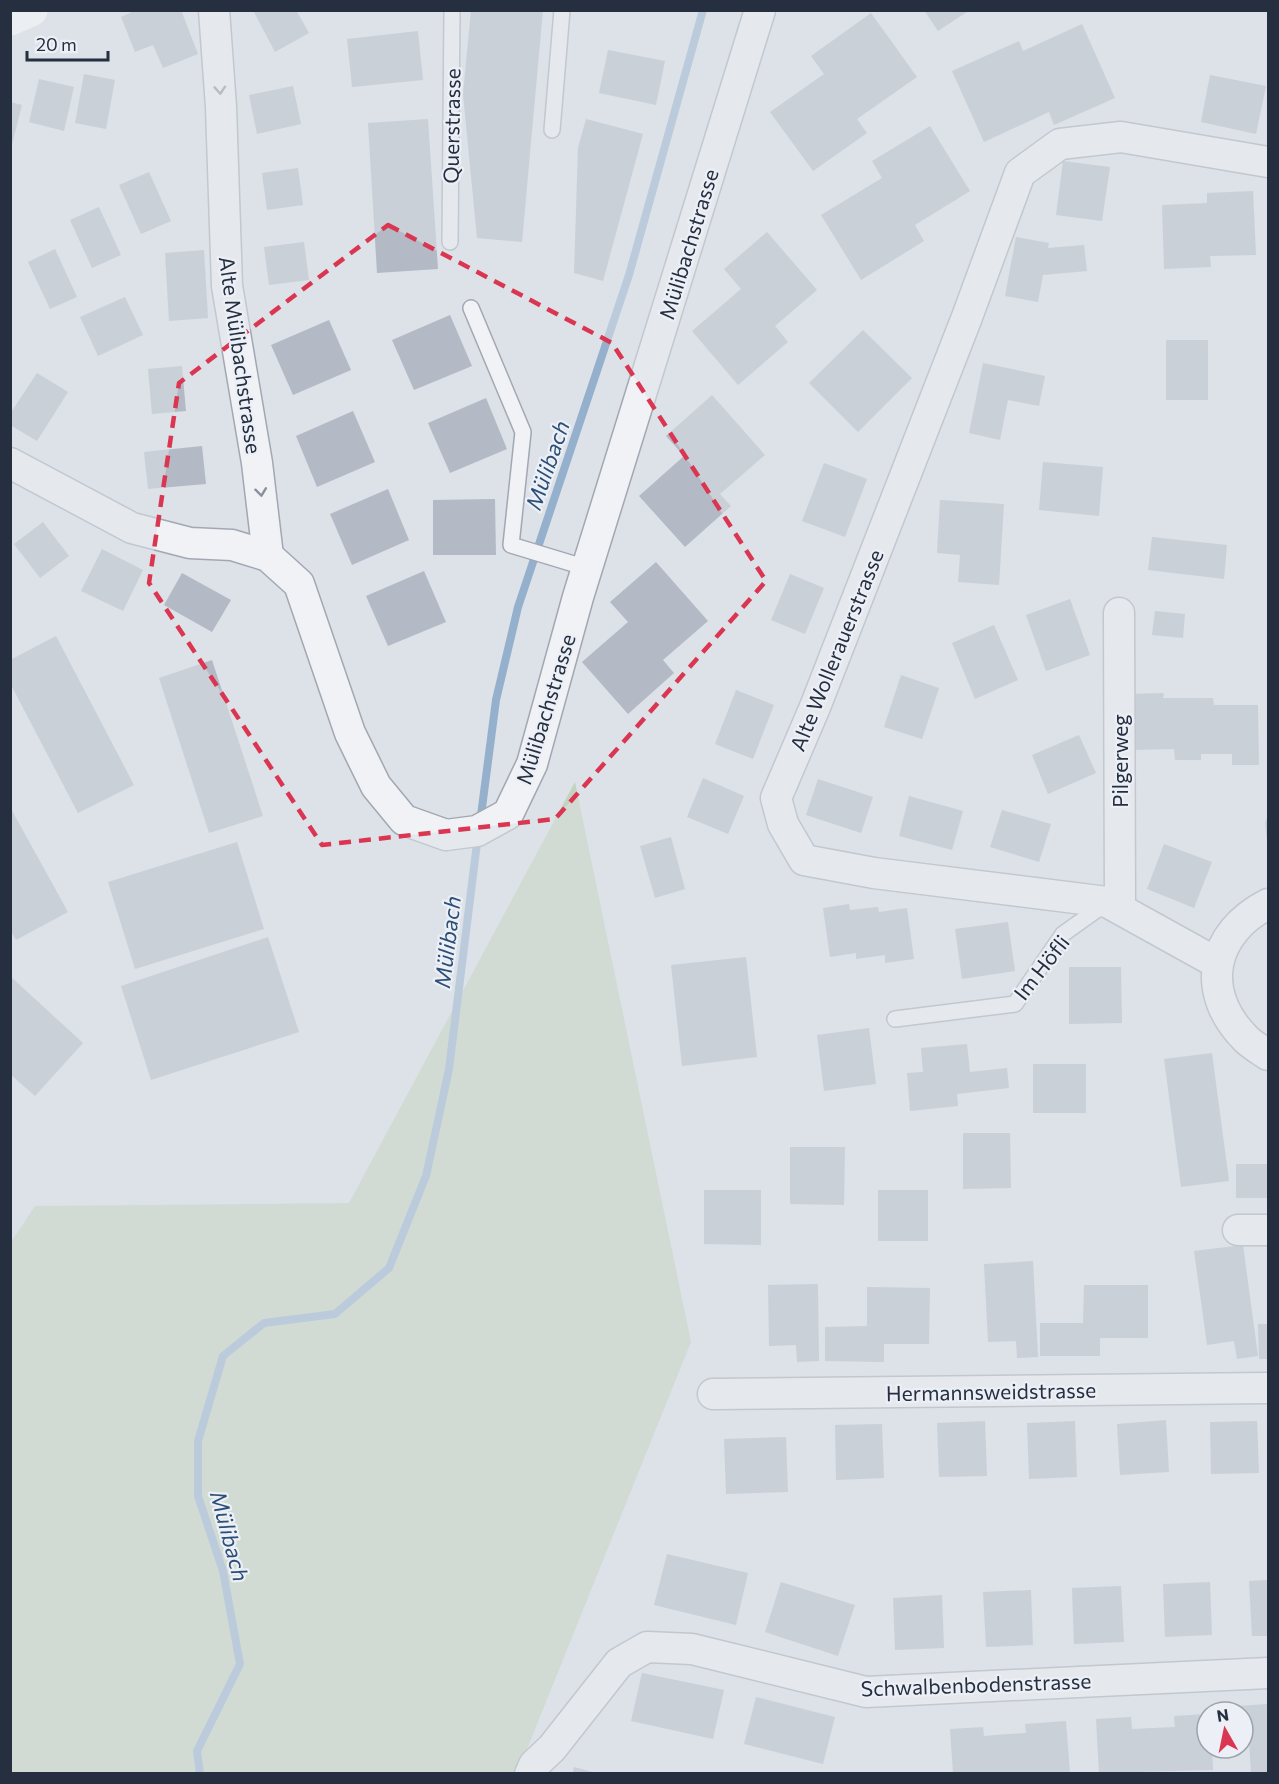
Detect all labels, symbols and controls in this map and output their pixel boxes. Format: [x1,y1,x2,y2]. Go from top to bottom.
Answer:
scale bar [27,24,108,62]
text: 20 m [36,33,77,55]
street label: Querstrasse [437,68,465,184]
one-way arrow [213,85,226,94]
street label: Mülibachstrasse [653,166,723,322]
street label: Alte Mülibachstrasse [215,255,267,455]
water label: Mülibach [519,417,575,513]
one-way arrow [254,487,266,496]
street label: Alte Wollerauerstrasse [784,546,888,754]
street label: Mülibachstrasse [510,631,580,787]
street label: Pilgerweg [1107,714,1132,808]
water label: Mülibach [428,894,466,990]
street label: Im Höfli [1008,930,1074,1004]
street label: Hermannsweidstrasse [886,1377,1096,1405]
water label: Mülibach [205,1488,255,1584]
street label: Schwalbenbodenstrasse [860,1667,1092,1701]
north arrow [1195,1700,1255,1760]
text: N [1215,1704,1230,1725]

